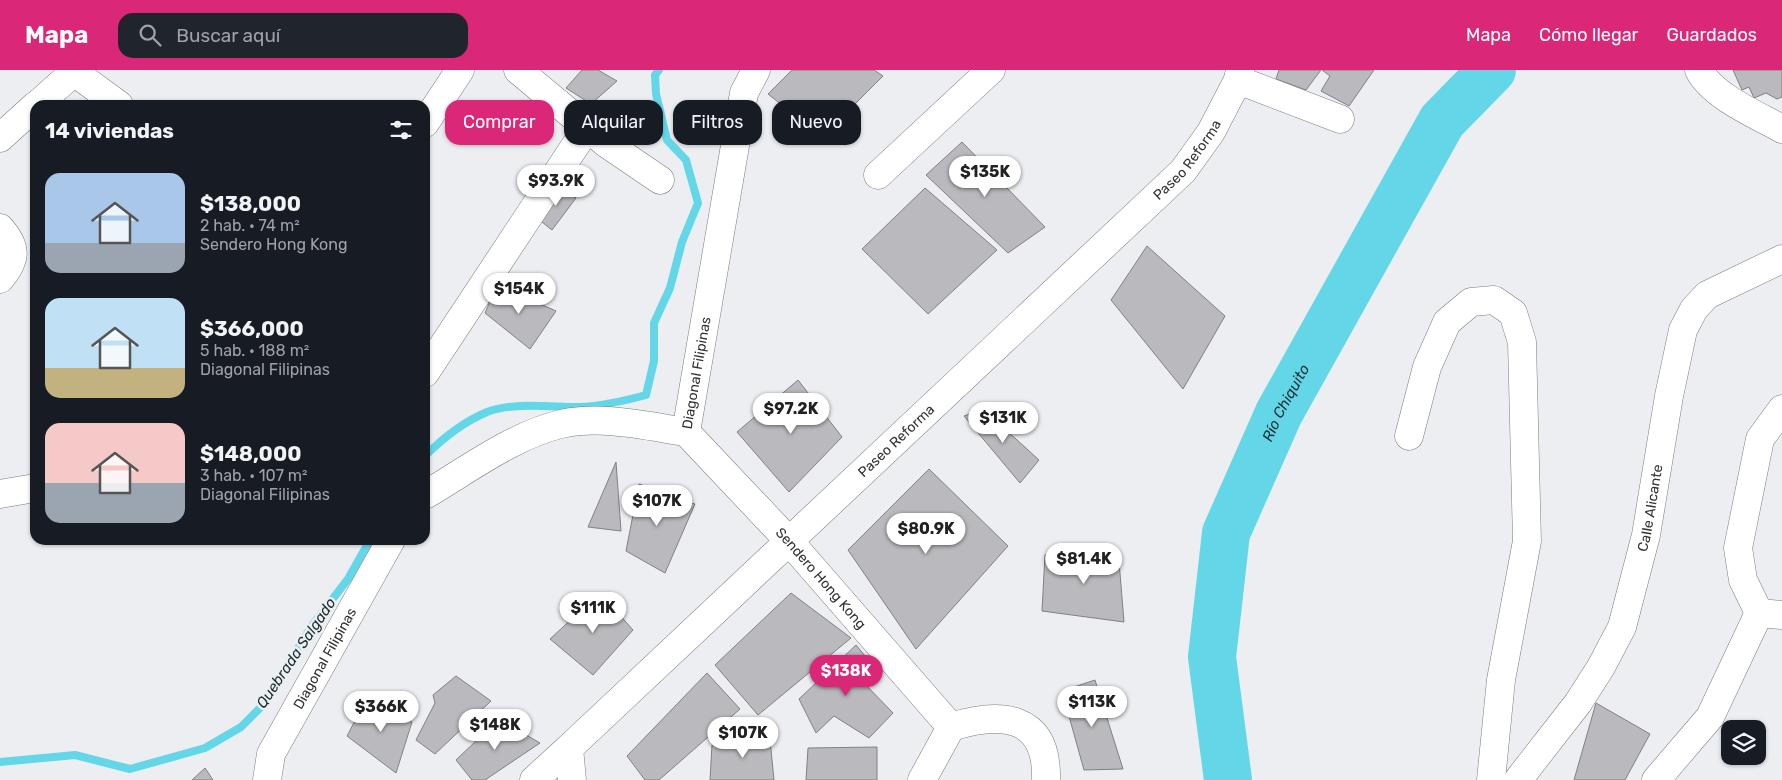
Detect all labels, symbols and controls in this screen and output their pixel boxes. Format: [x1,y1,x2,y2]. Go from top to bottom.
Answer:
search box [118,13,468,58]
text: Mapa [25,21,88,49]
icon: search [136,21,164,49]
text: Buscar aquí [176,24,280,47]
text: Mapa [1466,24,1511,46]
text: Cómo llegar [1539,24,1638,46]
text: Guardados [1666,24,1757,46]
chip: Comprar [445,100,554,145]
chip: Alquilar [564,100,663,145]
chip: Filtros [673,100,762,145]
chip: Nuevo [772,100,861,145]
icon: filters [387,116,415,144]
street label: Paseo Reforma [1150,117,1225,204]
text: 14 viviendas [45,118,174,143]
pin: $135K [950,156,1020,198]
text: $135K [960,162,1010,181]
pin: $93.9K [515,164,597,207]
text: $93.9K [528,171,584,190]
text: $138,000 [200,191,301,216]
icon: home [85,193,145,253]
text: 2 hab. · 74 m² [200,216,300,235]
text: Sendero Hong Kong [200,235,347,254]
pin: $154K [484,272,554,315]
text: $154K [494,279,544,298]
street label: Diagonal Filipinas [679,315,715,430]
text: $366,000 [200,316,304,341]
icon: home [85,318,145,378]
text: 5 hab. · 188 m² [200,341,309,360]
text: Diagonal Filipinas [200,360,330,379]
water label: Río Chiquito [1259,361,1314,444]
pin: $97.2K [750,392,832,435]
text: $97.2K [764,399,818,418]
street label: Paseo Reforma [855,401,938,481]
pin: $131K [968,402,1038,444]
text: $131K [979,408,1027,427]
text: $148,000 [200,441,301,466]
icon: home [85,443,145,503]
street label: Calle Alicante [1634,463,1667,553]
text: 3 hab. · 107 m² [200,466,307,485]
pin: $107K [622,484,692,527]
text: Diagonal Filipinas [200,485,330,504]
text: $107K [632,491,682,510]
pin: $80.9K [885,512,967,555]
text: $80.9K [897,519,955,538]
street label: Sendero Hong Kong [772,524,870,633]
pin: $81.4K [1043,542,1125,585]
text: $81.4K [1056,549,1112,568]
pin: $111K [558,592,628,634]
water label: Quebrada Salgado [252,594,340,712]
text: $111K [570,598,616,617]
street label: Diagonal Filipinas [290,605,360,712]
pin: $138K [811,654,881,697]
text: $138K [821,661,871,680]
pin: $113K [1057,686,1127,728]
pin: $366K [346,690,416,733]
text: $113K [1068,692,1116,711]
text: $366K [355,697,407,716]
pin: $148K [460,708,530,751]
text: $148K [469,715,521,734]
pin: $107K [708,716,778,759]
map controls [1721,720,1766,765]
button: layers [1721,720,1766,765]
text: $107K [718,723,768,742]

